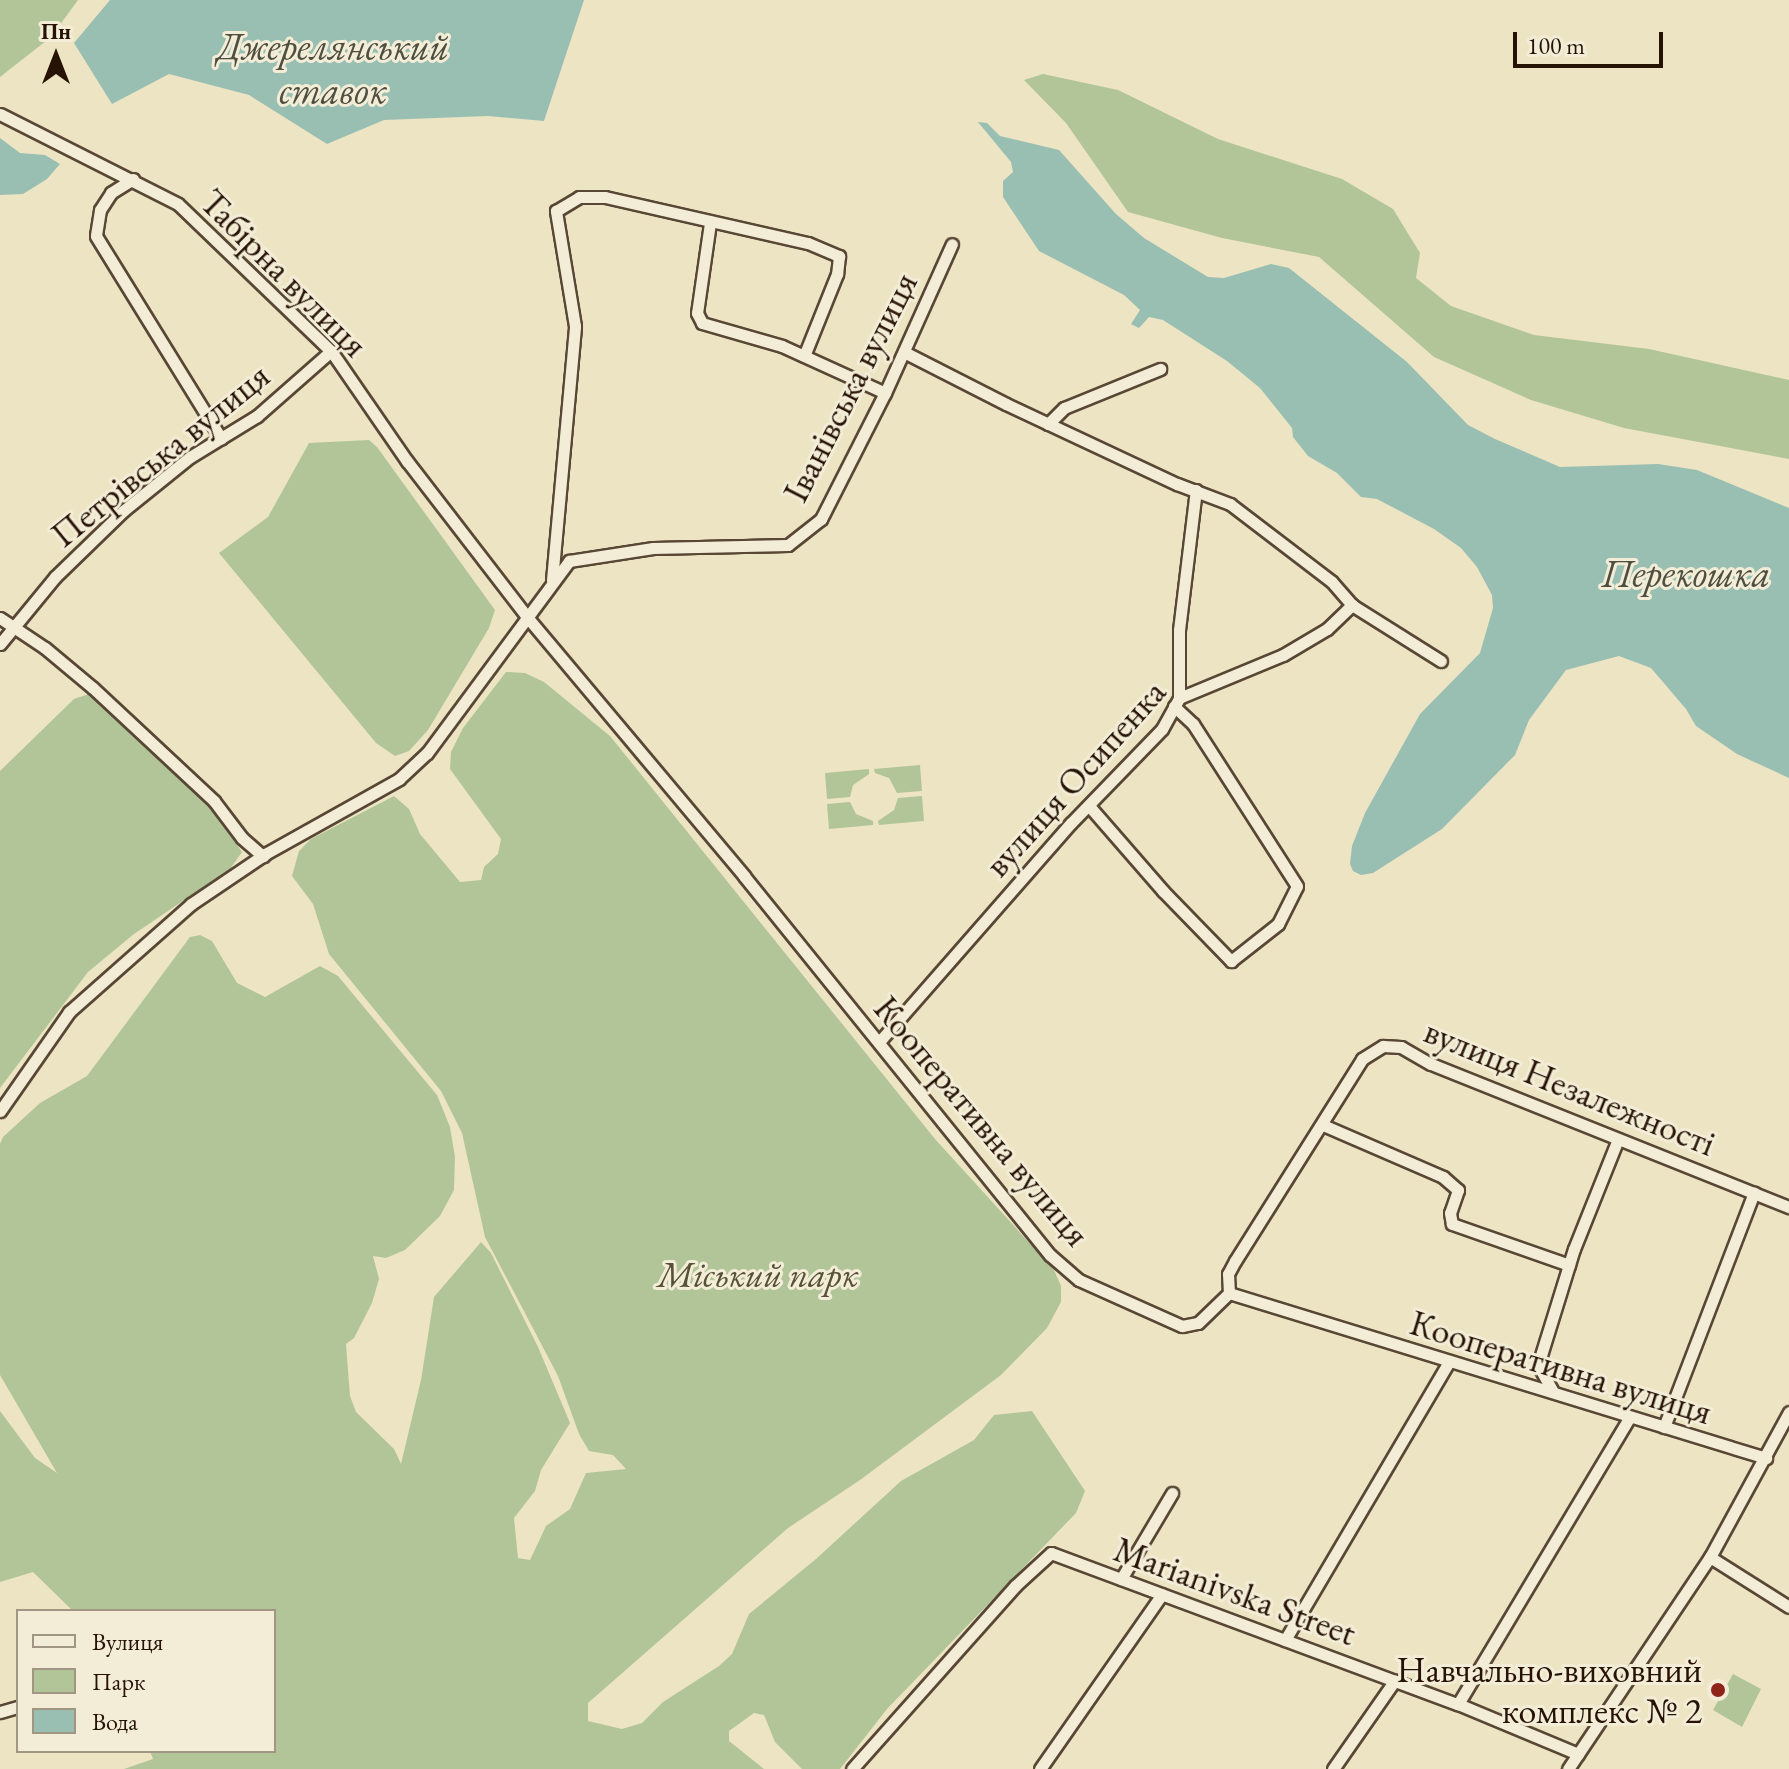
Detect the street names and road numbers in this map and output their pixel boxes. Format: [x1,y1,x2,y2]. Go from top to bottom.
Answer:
street label: Табірна вулиця [191,180,377,366]
street label: Іванівська вулиця [774,265,926,509]
street label: Петрівська вулиця [42,354,278,556]
street label: вулиця Осипенка [975,671,1175,885]
street label: Кооперативна вулиця [865,987,1099,1255]
street label: вулиця Незалежності [1418,1009,1722,1165]
street label: Кооперативна вулиця [1405,1301,1717,1433]
street label: Marianivska Street [1108,1527,1362,1655]

